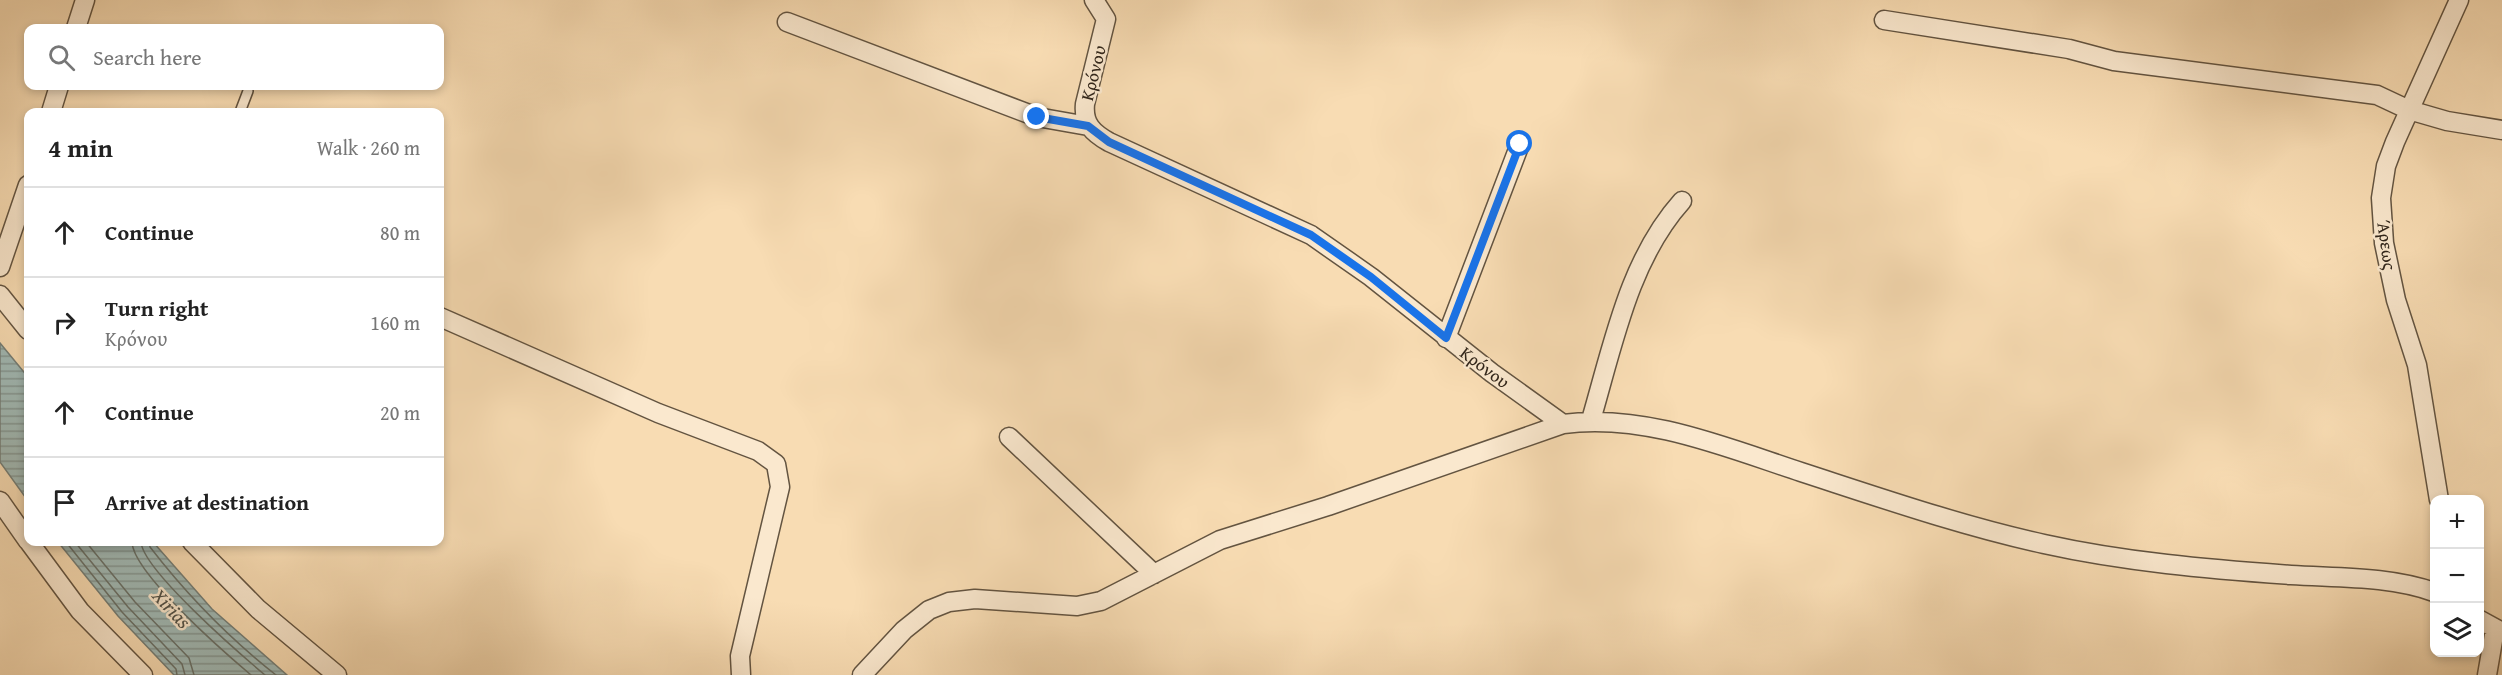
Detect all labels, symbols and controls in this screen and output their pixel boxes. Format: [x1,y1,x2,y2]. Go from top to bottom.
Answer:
search box [24,24,444,90]
icon: search [45,41,78,74]
text: Search here [93,41,202,73]
street label: Κρόνου [1073,42,1113,104]
route end [1023,103,1049,129]
text: 4 min [48,128,113,167]
route start [1506,130,1532,156]
text: Walk · 260 m [317,133,420,162]
icon: ahead [48,216,81,249]
text: Continue [105,216,194,248]
text: 80 m [380,218,420,247]
street label: Άρεως [2370,218,2404,272]
text: Turn right [105,292,208,324]
icon: right [48,306,81,339]
text: 160 m [370,308,420,337]
text: Κρόνου [105,324,167,353]
street label: Κρόνου [1454,339,1516,395]
icon: ahead [48,396,81,429]
text: Continue [105,396,194,428]
text: 20 m [380,398,420,427]
icon: arrive [48,486,81,519]
text: Arrive at destination [105,486,309,518]
map controls [2430,495,2484,657]
button: + [2430,495,2484,549]
button: − [2430,549,2484,603]
water label: Xirias [145,581,199,635]
button: layers [2430,603,2484,657]

